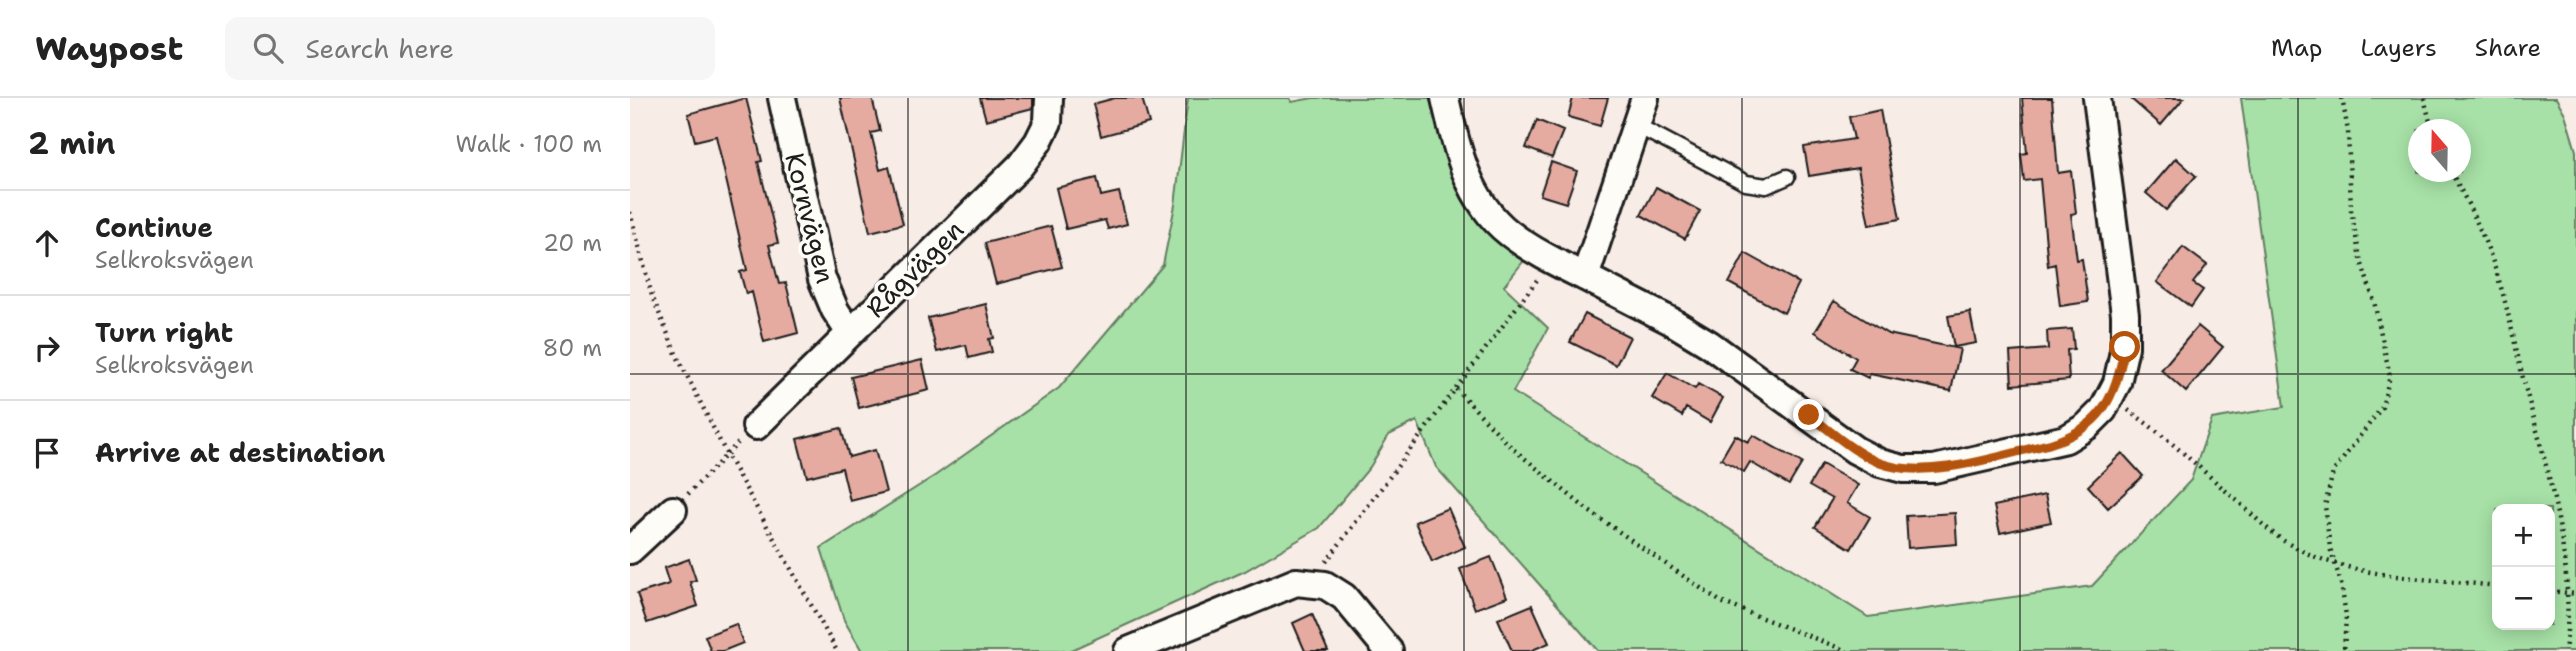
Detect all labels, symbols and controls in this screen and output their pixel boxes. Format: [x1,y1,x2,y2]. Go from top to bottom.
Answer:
search box [225,17,715,80]
text: Waypost [35,26,183,71]
icon: search [249,29,287,67]
text: Search here [305,31,454,66]
text: Map [2271,32,2322,64]
text: Layers [2360,32,2437,64]
text: Share [2475,32,2541,64]
north arrow [2408,119,2471,182]
text: 2 min [28,123,115,164]
text: Walk · 100 m [456,129,602,159]
street label: Kornvägen [777,149,844,287]
text: Continue [95,210,213,245]
street label: Rågvägen [858,212,971,325]
icon: ahead [28,224,66,262]
text: 20 m [543,228,602,258]
text: Selkroksvägen [95,245,254,275]
text: Turn right [95,315,233,350]
icon: right [28,329,66,367]
route start [2109,331,2140,362]
text: 80 m [543,333,602,363]
text: Selkroksvägen [95,350,254,380]
route end [1793,399,1824,430]
icon: arrive [28,434,66,472]
text: Arrive at destination [95,435,385,470]
map controls [2492,504,2555,630]
button: + [2492,504,2555,567]
button: − [2492,567,2555,630]

